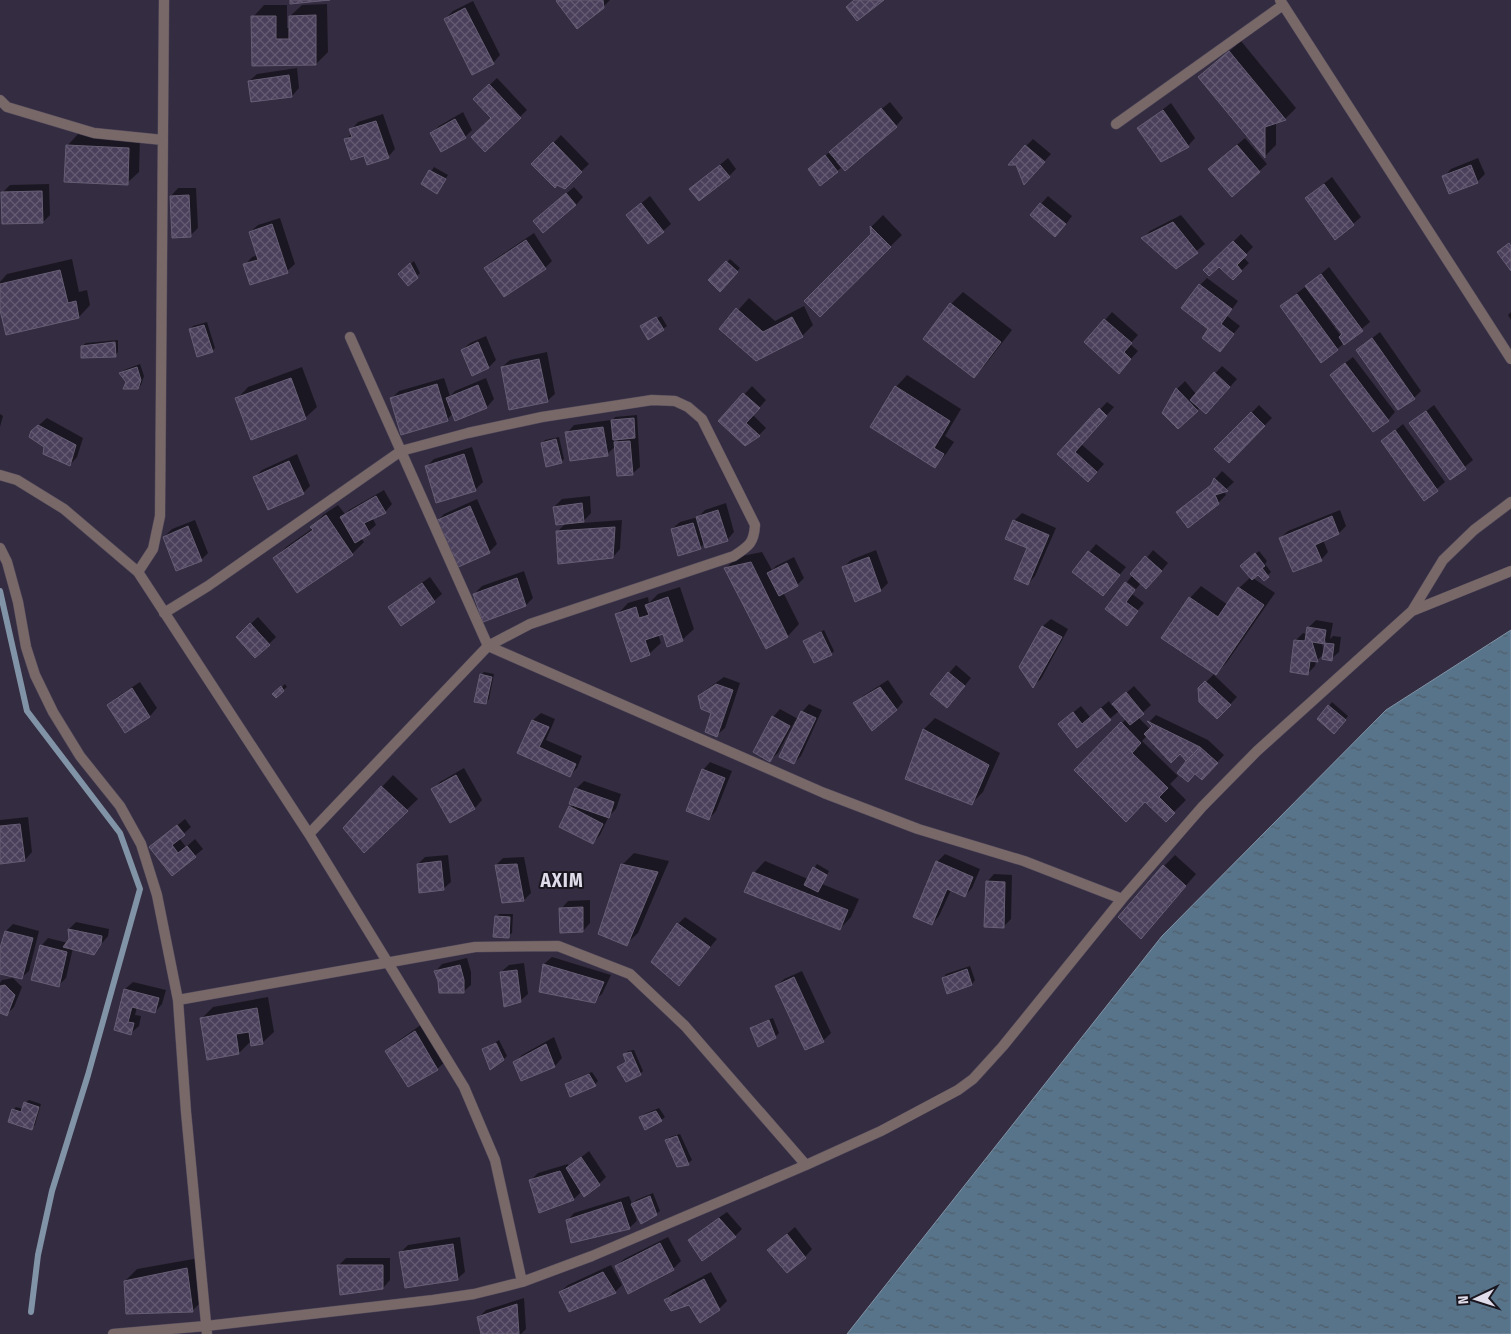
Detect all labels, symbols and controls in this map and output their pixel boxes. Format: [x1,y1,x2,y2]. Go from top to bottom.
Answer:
district label: AXIM [539,869,584,892]
north arrow [1451,1274,1501,1324]
text: N [1455,1295,1472,1305]

